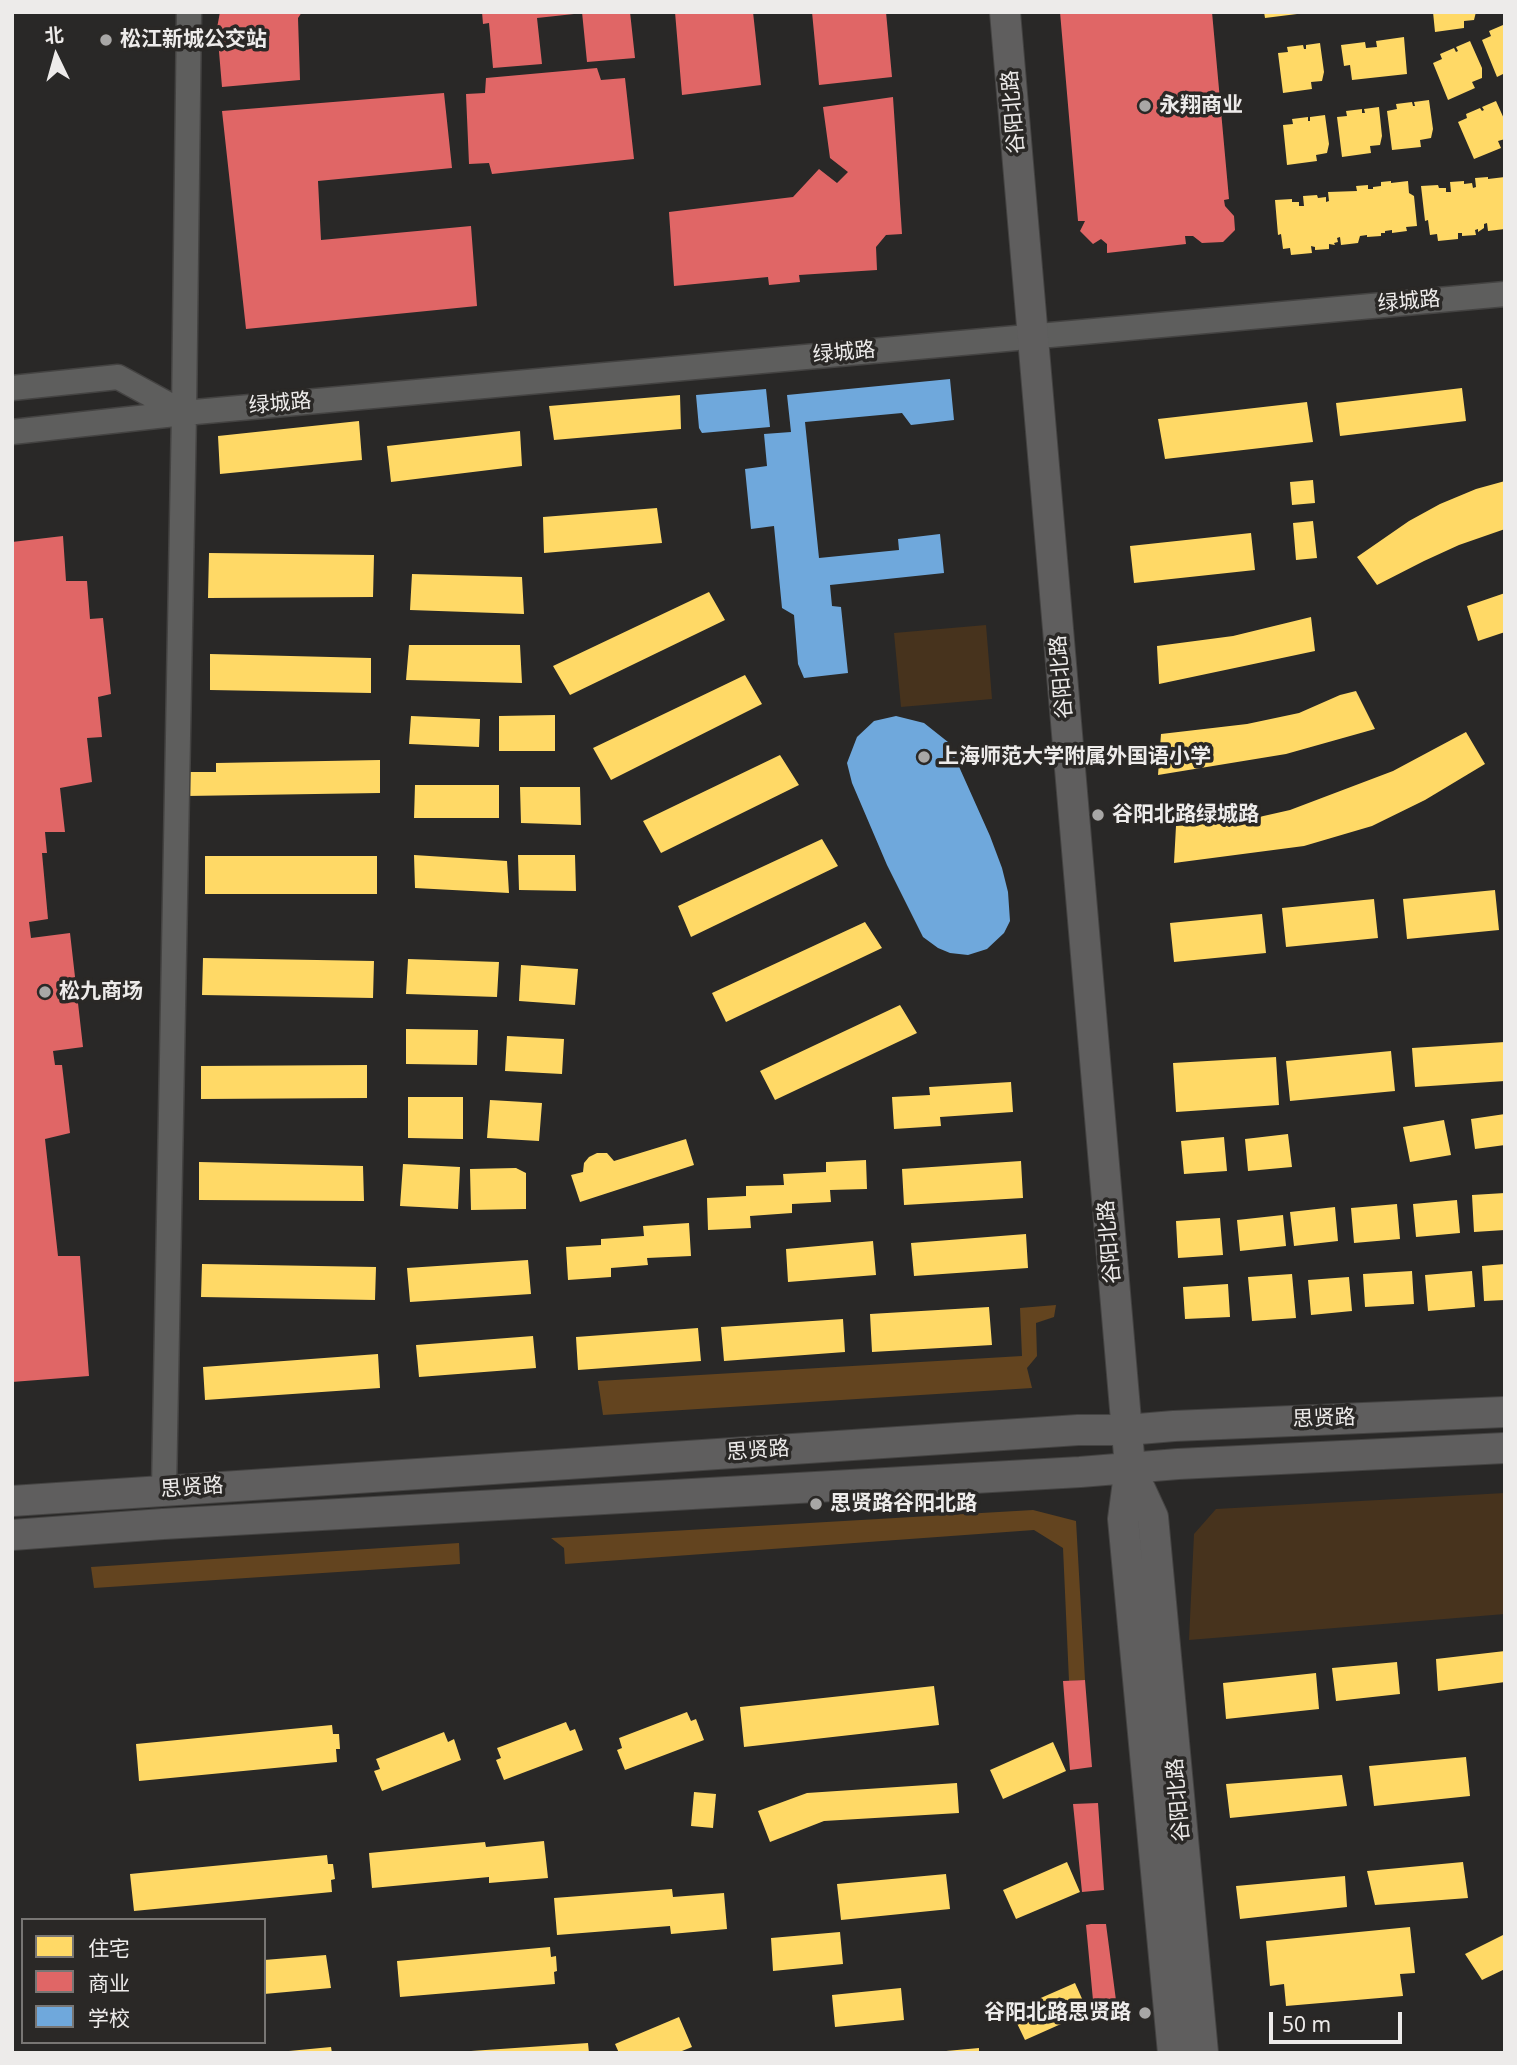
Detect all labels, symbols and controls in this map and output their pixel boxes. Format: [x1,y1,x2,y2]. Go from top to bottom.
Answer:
north arrow [21,21,91,91]
text: 北 [44,21,65,49]
place label: 松江新城公交站 [120,27,267,53]
marker: 松江新城公交站 [98,32,114,48]
street label: 谷阳北路 [998,69,1030,155]
place label: 永翔商业 [1159,93,1243,119]
marker: 永翔商业 [1137,98,1153,114]
street label: 绿城路 [1377,287,1441,317]
street label: 绿城路 [812,338,876,368]
street label: 绿城路 [248,389,312,419]
street label: 谷阳北路 [1046,634,1078,720]
place label: 上海师范大学附属外国语小学 [938,744,1211,770]
marker: 上海师范大学附属外国语小学 [916,749,932,765]
place label: 谷阳北路绿城路 [1112,802,1259,828]
marker: 谷阳北路绿城路 [1090,807,1106,823]
place label: 松九商场 [59,979,143,1005]
marker: 松九商场 [37,984,53,1000]
street label: 谷阳北路 [1094,1199,1126,1285]
street label: 思贤路 [1292,1405,1356,1433]
street label: 思贤路 [726,1436,790,1466]
street label: 思贤路 [160,1473,224,1503]
place label: 思贤路谷阳北路 [830,1491,977,1517]
marker: 思贤路谷阳北路 [808,1496,824,1512]
street label: 谷阳北路 [1163,1757,1195,1843]
legend [21,1918,266,2044]
text: 住宅 [88,1934,130,1962]
text: 商业 [88,1969,130,1997]
scale bar [1272,1998,1405,2042]
place label: 谷阳北路思贤路 [984,2000,1131,2026]
text: 学校 [88,2004,130,2032]
marker: 谷阳北路思贤路 [1137,2005,1153,2021]
text: 50 m [1282,2010,1331,2038]

